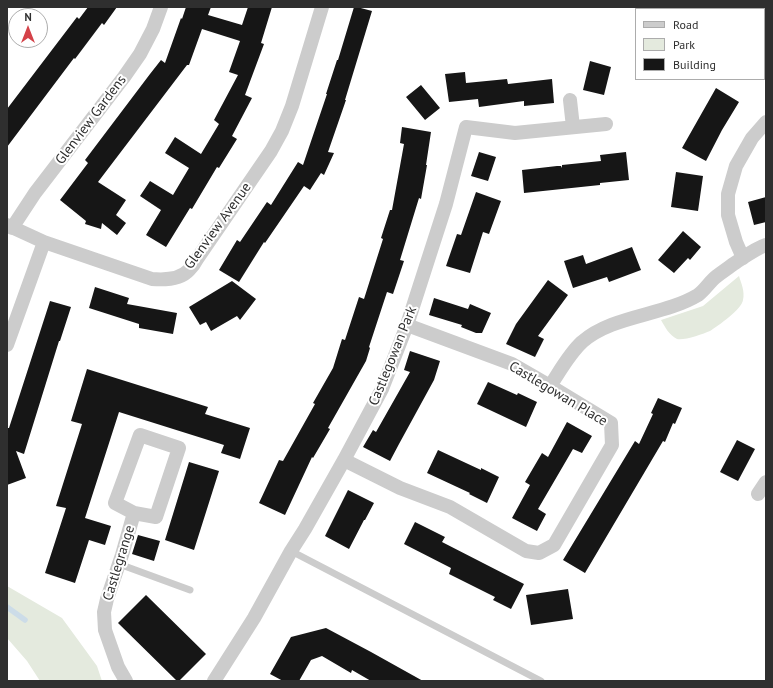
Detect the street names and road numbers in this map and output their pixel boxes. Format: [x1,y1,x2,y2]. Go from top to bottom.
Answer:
street label: Glenview Gardens [52,72,130,168]
street label: Glenview Avenue [181,180,255,272]
street label: Castlegowan Park [365,304,421,408]
street label: Castlegowan Place [506,358,610,430]
street label: Castlegrange [100,523,138,603]

